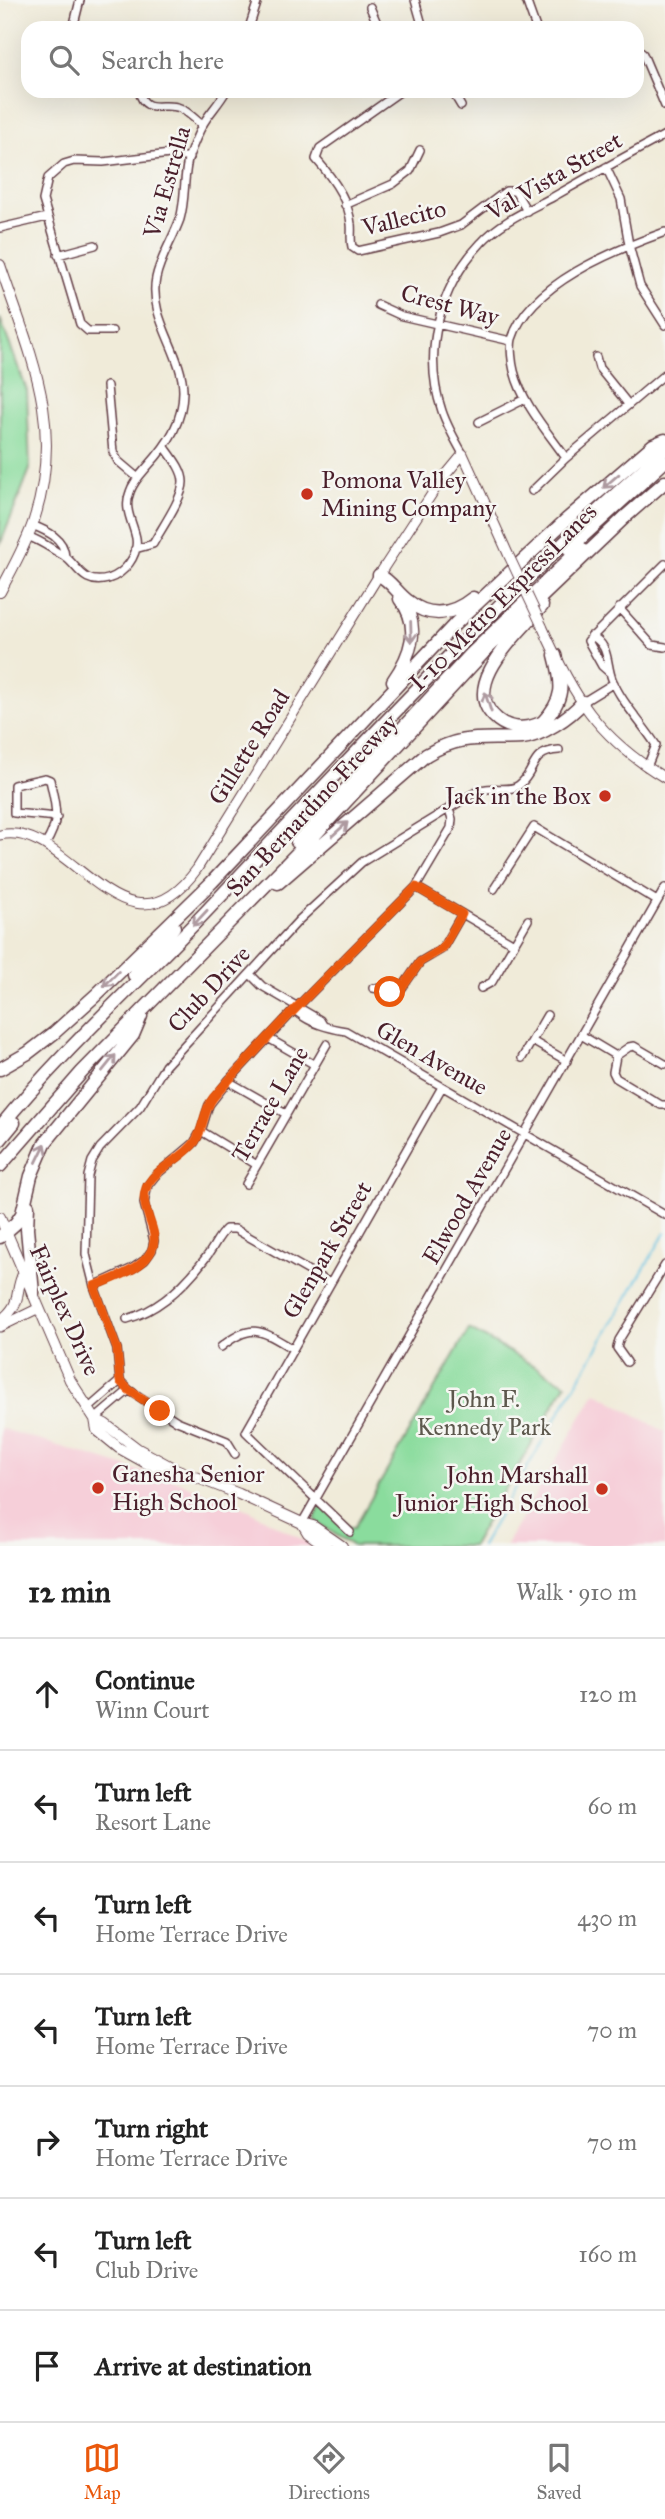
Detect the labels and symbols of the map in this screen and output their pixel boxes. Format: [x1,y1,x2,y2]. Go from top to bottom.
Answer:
street label: Via Estrella [136,122,198,242]
street label: Val Vista Street [480,125,628,228]
street label: Vallecito [358,193,449,243]
street label: Crest Way [398,278,503,333]
place label: Pomona Valley Mining Company [321,465,497,523]
one-way arrow [602,473,620,489]
marker: Pomona Valley Mining Company [299,486,315,502]
street label: I-10 Metro ExpressLanes [403,497,603,697]
one-way arrow [405,620,418,643]
street label: Gillette Road [202,684,296,810]
one-way arrow [481,692,493,714]
street label: San Bernardino Freeway [220,707,405,903]
place label: Jack in the Box [442,781,591,811]
marker: Jack in the Box [597,788,613,804]
one-way arrow [330,821,348,837]
one-way arrow [192,909,208,927]
street label: Club Drive [161,939,257,1039]
one-way arrow [103,971,120,988]
route start [374,976,405,1007]
street label: Glen Avenue [371,1014,493,1102]
street label: Terrace Lane [225,1041,315,1167]
one-way arrow [101,1055,117,1073]
street label: Elwood Avenue [416,1122,518,1270]
one-way arrow [35,1143,48,1164]
street label: Glenpark Street [276,1175,379,1324]
street label: Fairplex Drive [23,1240,107,1380]
park label: John F. Kennedy Park [417,1384,552,1442]
route end [144,1395,175,1426]
place label: Ganesha Senior High School [112,1459,265,1517]
place label: John Marshall Junior High School [392,1460,589,1518]
marker: Ganesha Senior High School [90,1480,106,1496]
marker: John Marshall Junior High School [594,1481,610,1497]

